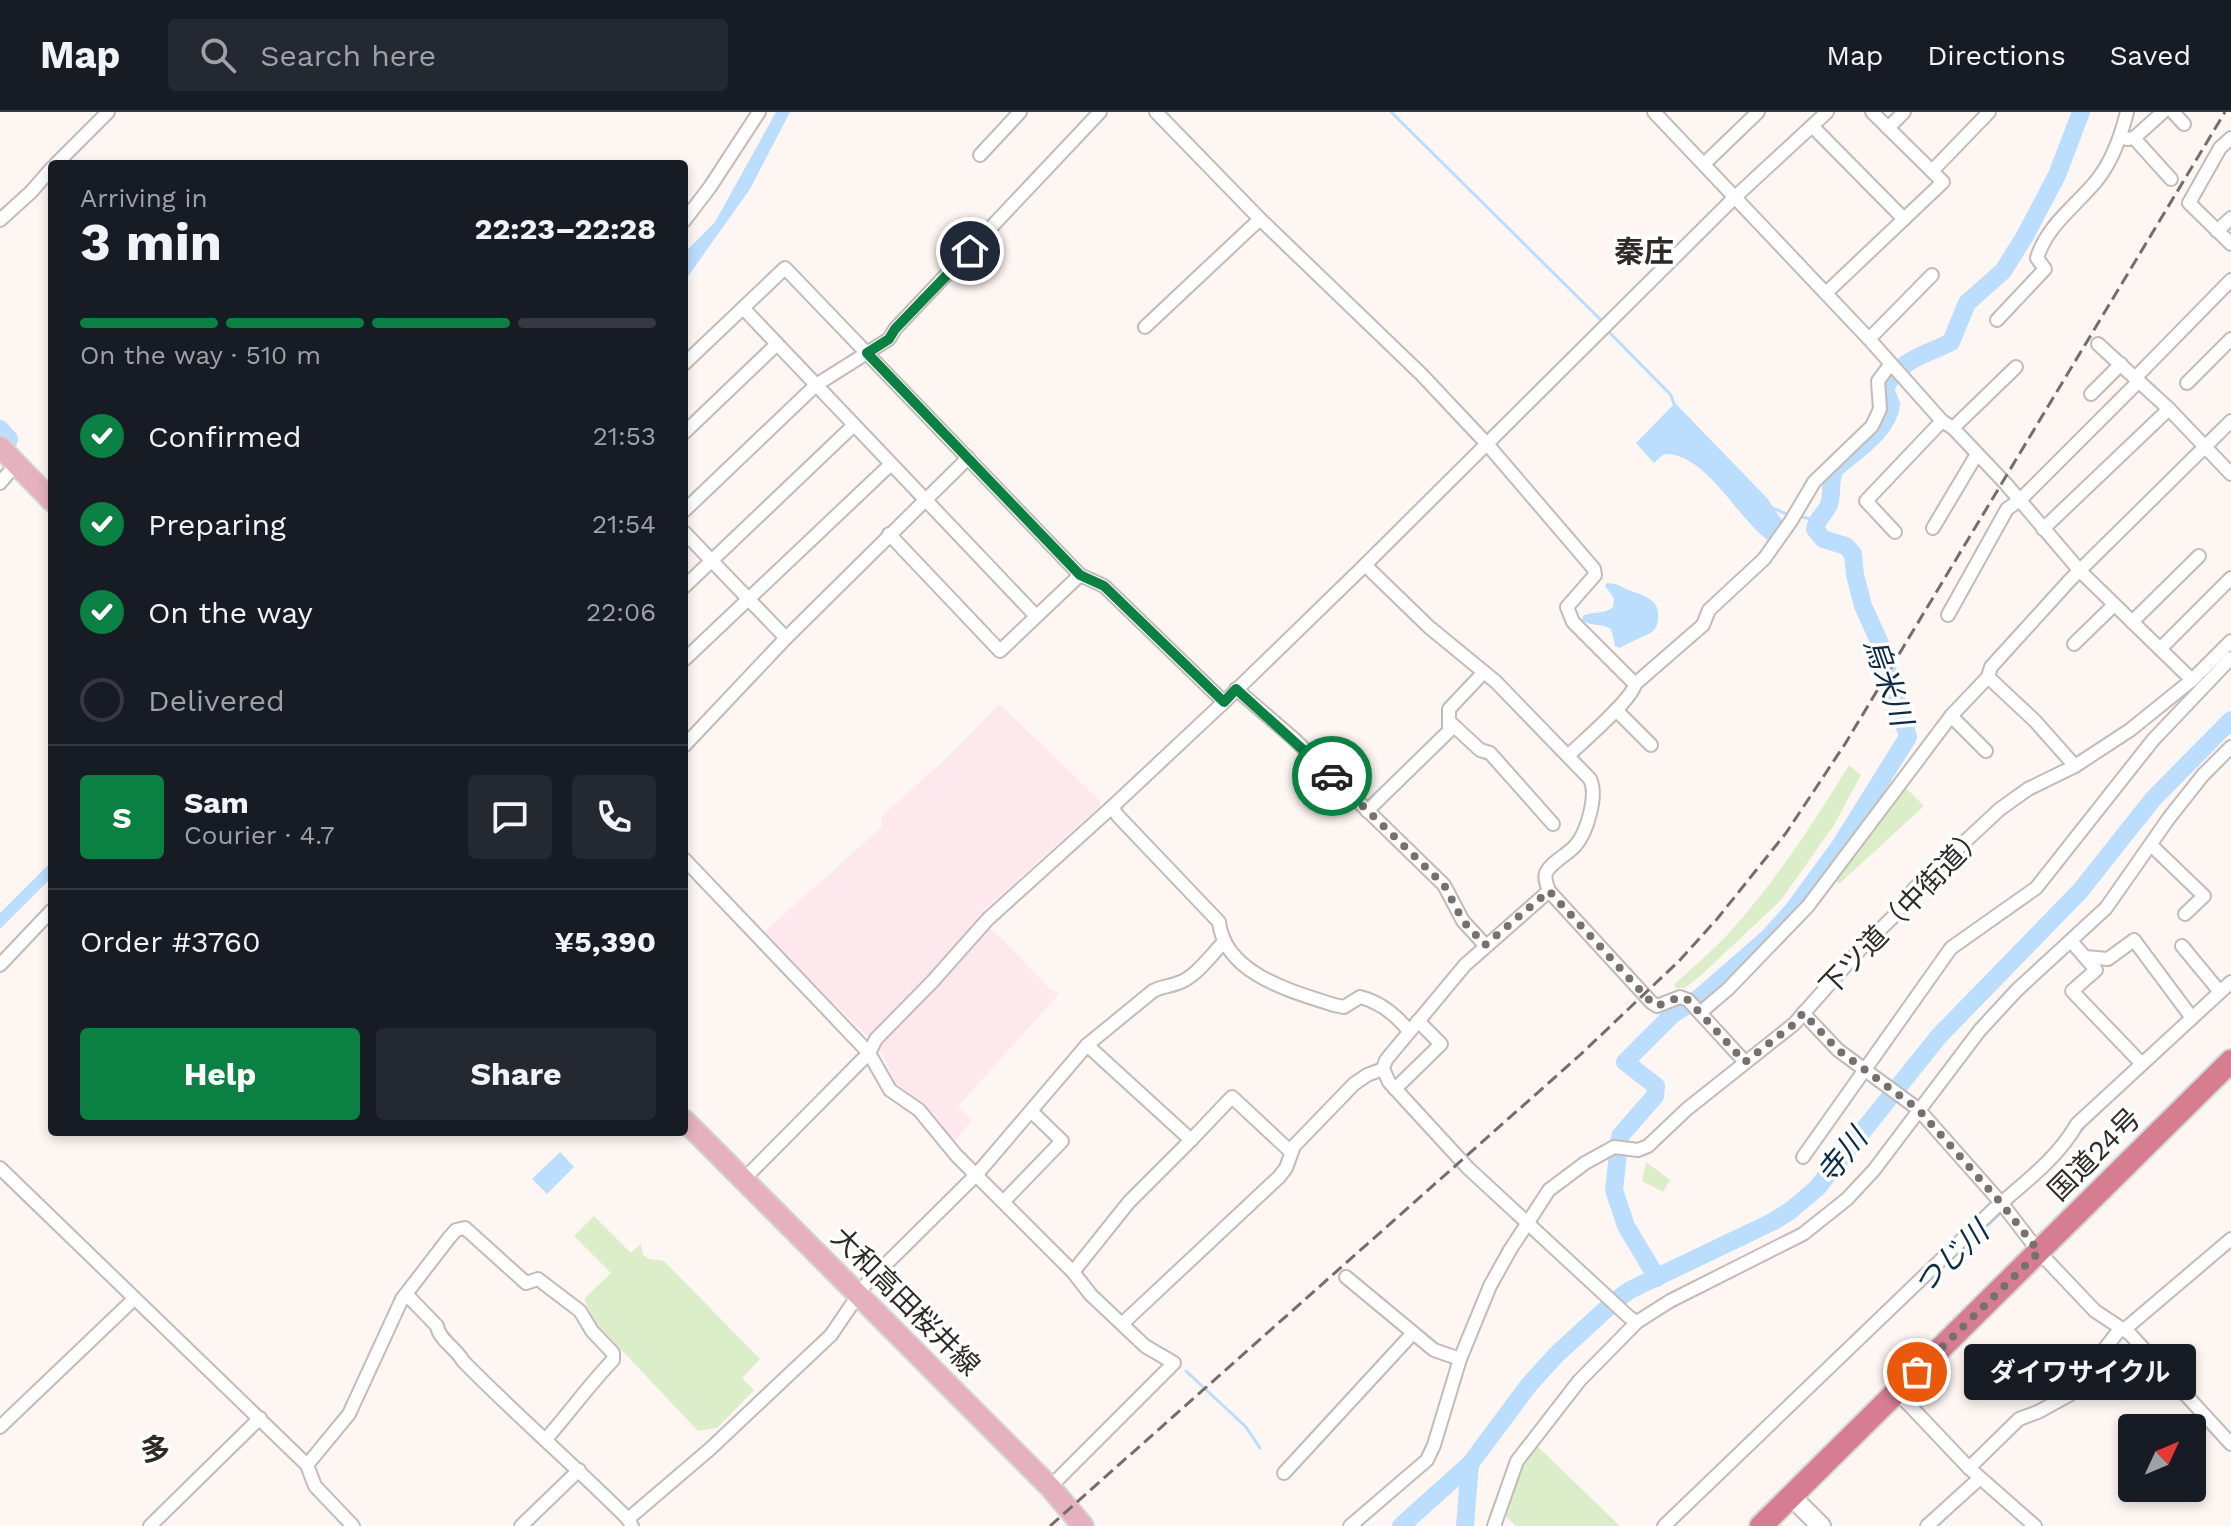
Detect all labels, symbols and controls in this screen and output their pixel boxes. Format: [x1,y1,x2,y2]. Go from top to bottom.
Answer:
search box [168,19,728,91]
text: Map [40,33,120,77]
icon: search [196,33,240,77]
text: Search here [260,38,436,73]
text: Map [1826,39,1883,72]
text: Directions [1927,39,2066,72]
text: Saved [2110,39,2191,72]
text: Arriving in [80,183,208,213]
text: 22:23–22:28 [475,211,656,246]
text: 3 min [80,212,222,273]
pin [936,217,1004,285]
icon: home [948,229,992,273]
district label: 秦庄 [1614,234,1674,269]
text: On the way · 510 m [80,340,321,370]
icon: check [80,414,124,458]
text: Confirmed [148,419,302,454]
text: 21:53 [593,421,656,451]
icon: check [80,502,124,546]
text: Preparing [148,507,286,542]
text: 21:54 [592,509,656,539]
icon: check [80,590,124,634]
text: On the way [148,595,313,630]
text: 22:06 [586,597,656,627]
water label: 烏米川 [1857,634,1921,733]
text: Delivered [148,683,285,718]
courier [1292,736,1372,816]
icon: car [1310,754,1354,798]
button: chat [468,775,552,859]
button: phone [572,775,656,859]
text: Sam [184,785,249,820]
text: S [112,800,132,835]
street label: 下ツ道（中街道） [1813,818,1992,1002]
text: Courier · 4.7 [184,820,334,850]
text: Order #3760 [80,924,261,959]
text: ¥5,390 [554,924,656,959]
button: Help [80,1028,360,1120]
button: Share [376,1028,656,1120]
street label: 国道24号 [2041,1101,2147,1207]
water label: 寺川 [1809,1119,1876,1190]
water label: つじ川 [1906,1212,1997,1301]
street label: 大和高田桜井線 [825,1220,987,1382]
pin [1883,1338,1951,1406]
callout: ダイワサイクル [1965,1344,2197,1400]
icon: bag [1895,1350,1939,1394]
text: ダイワサイクル [1990,1357,2170,1387]
north arrow [2118,1414,2206,1502]
map controls [2118,1414,2206,1502]
district label: 多 [140,1432,170,1467]

